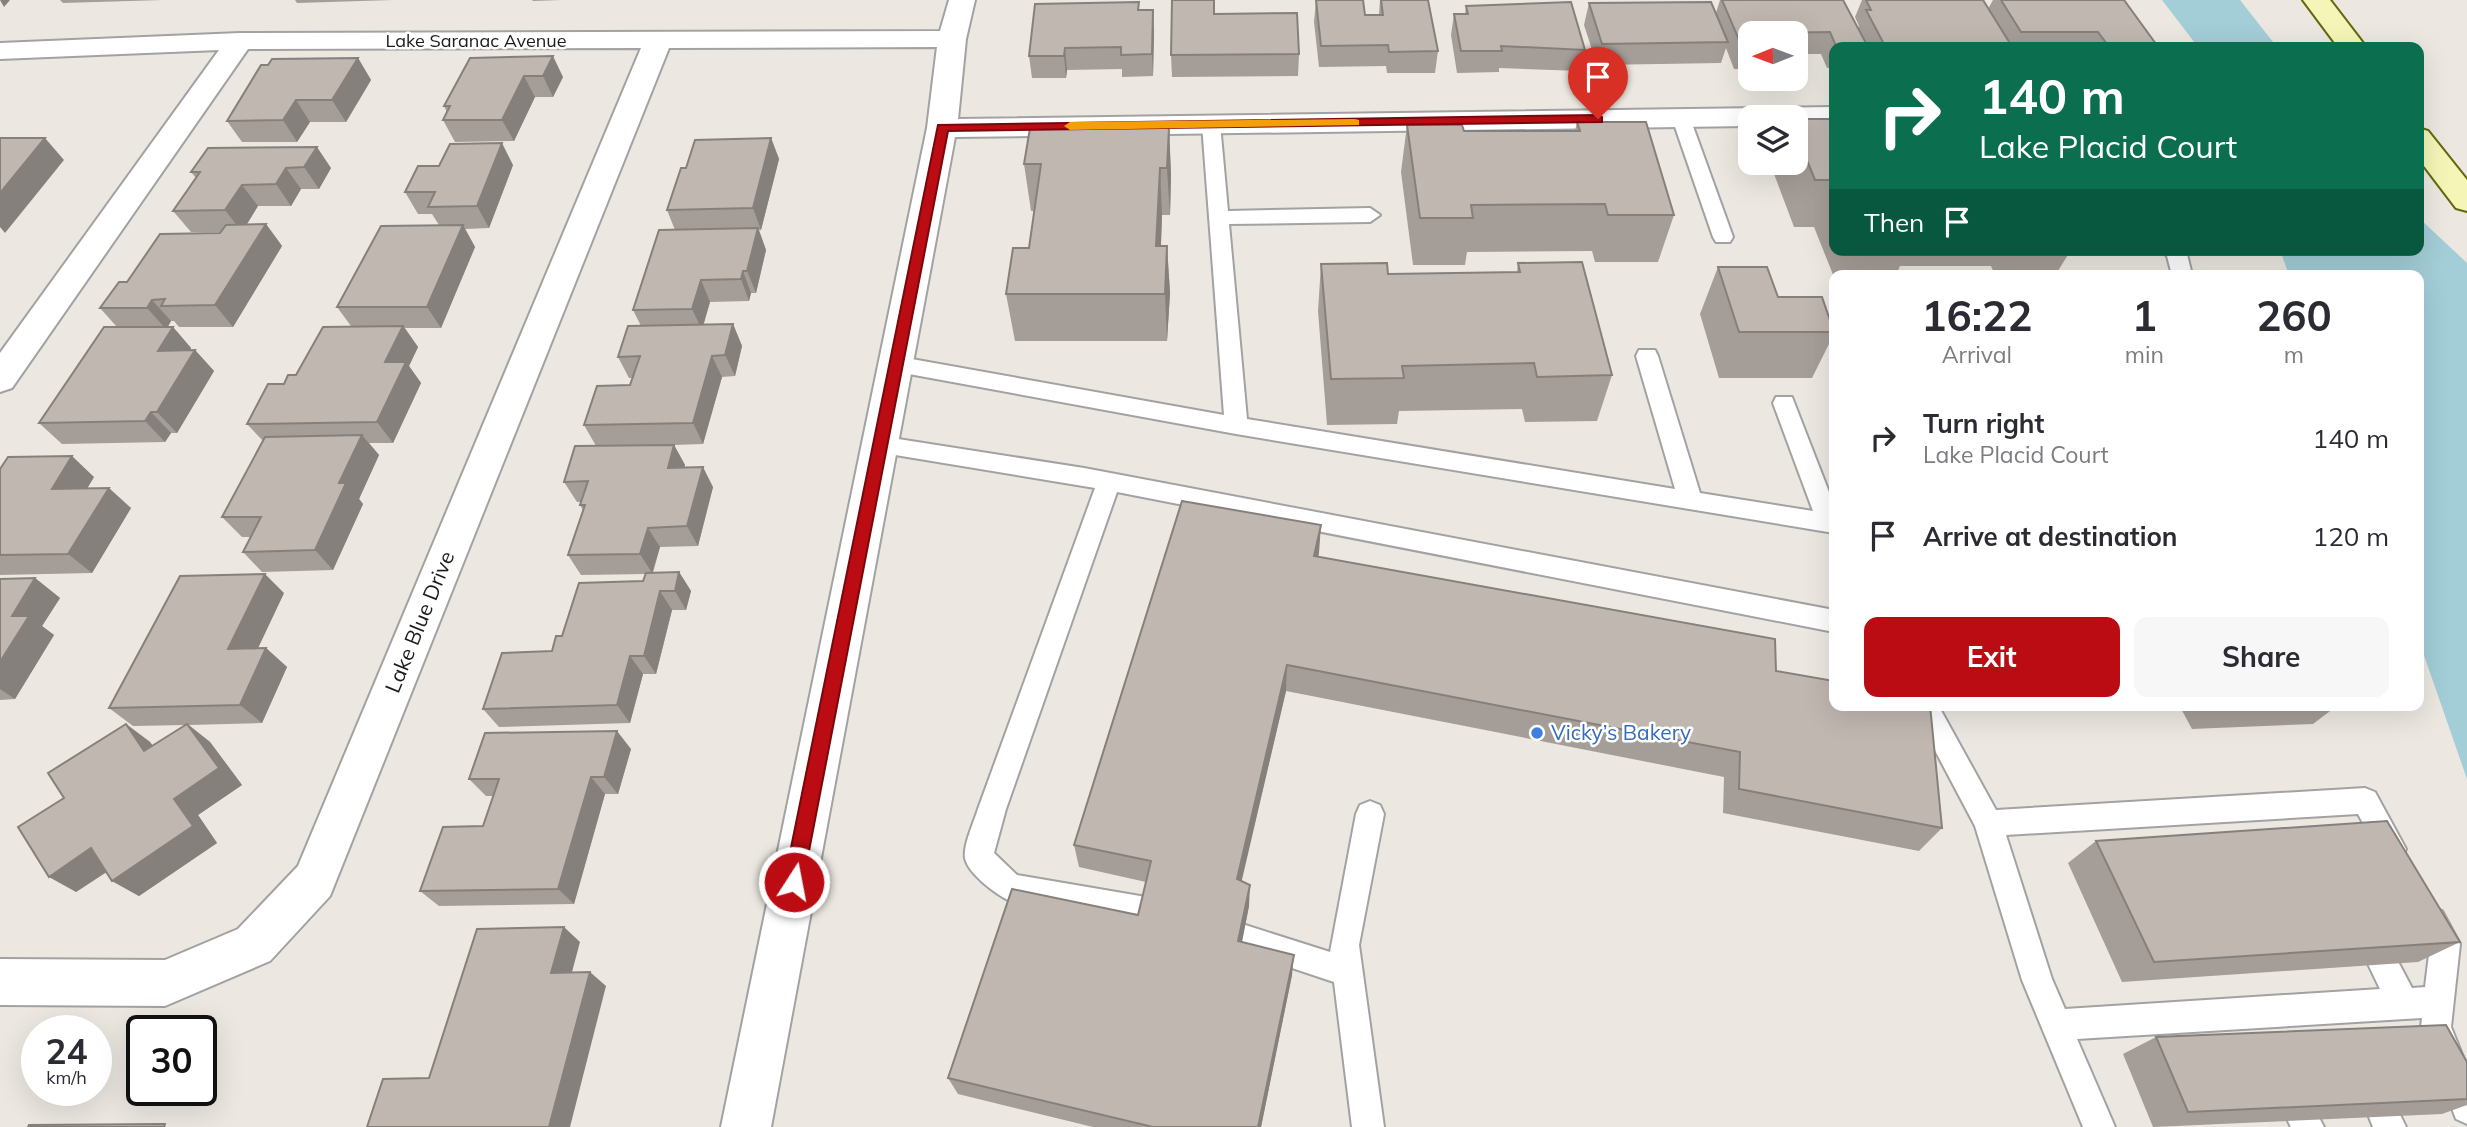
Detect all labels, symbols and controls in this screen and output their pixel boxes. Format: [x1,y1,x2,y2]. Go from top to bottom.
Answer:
north arrow [1738,21,1808,91]
map controls [1738,21,1808,175]
street label: Lake Saranac Avenue [385,29,567,52]
pin [1568,47,1628,119]
icon: arrive [1579,58,1617,96]
text: 140 m [1979,65,2125,126]
icon: right [1864,70,1955,161]
button: layers [1738,105,1808,175]
text: Lake Placid Court [1979,126,2237,166]
icon: arrive [1938,203,1976,241]
text: Then [1864,206,1924,239]
text: 16:22 [1921,289,2032,342]
text: 1 [2132,289,2157,342]
text: 260 [2256,289,2332,342]
text: Arrival [1942,340,2012,369]
text: min [2125,340,2164,369]
text: m [2284,340,2304,369]
text: Turn right [1923,407,2044,440]
icon: right [1864,419,1902,457]
text: 140 m [2313,422,2389,455]
text: Lake Placid Court [1923,440,2109,469]
icon: arrive [1864,517,1902,555]
text: Arrive at destination [1923,520,2178,553]
text: 120 m [2313,520,2389,553]
street label: Lake Blue Drive [379,547,459,696]
button: Exit [1864,617,2120,697]
button: Share [2134,617,2389,697]
place label: Vicky’s Bakery [1551,719,1691,745]
marker: Vicky’s Bakery [1529,725,1545,741]
position arrow [757,845,831,919]
speed limit sign: 30 [126,1015,217,1106]
text: 24 [45,1029,88,1073]
text: km/h [46,1066,87,1089]

